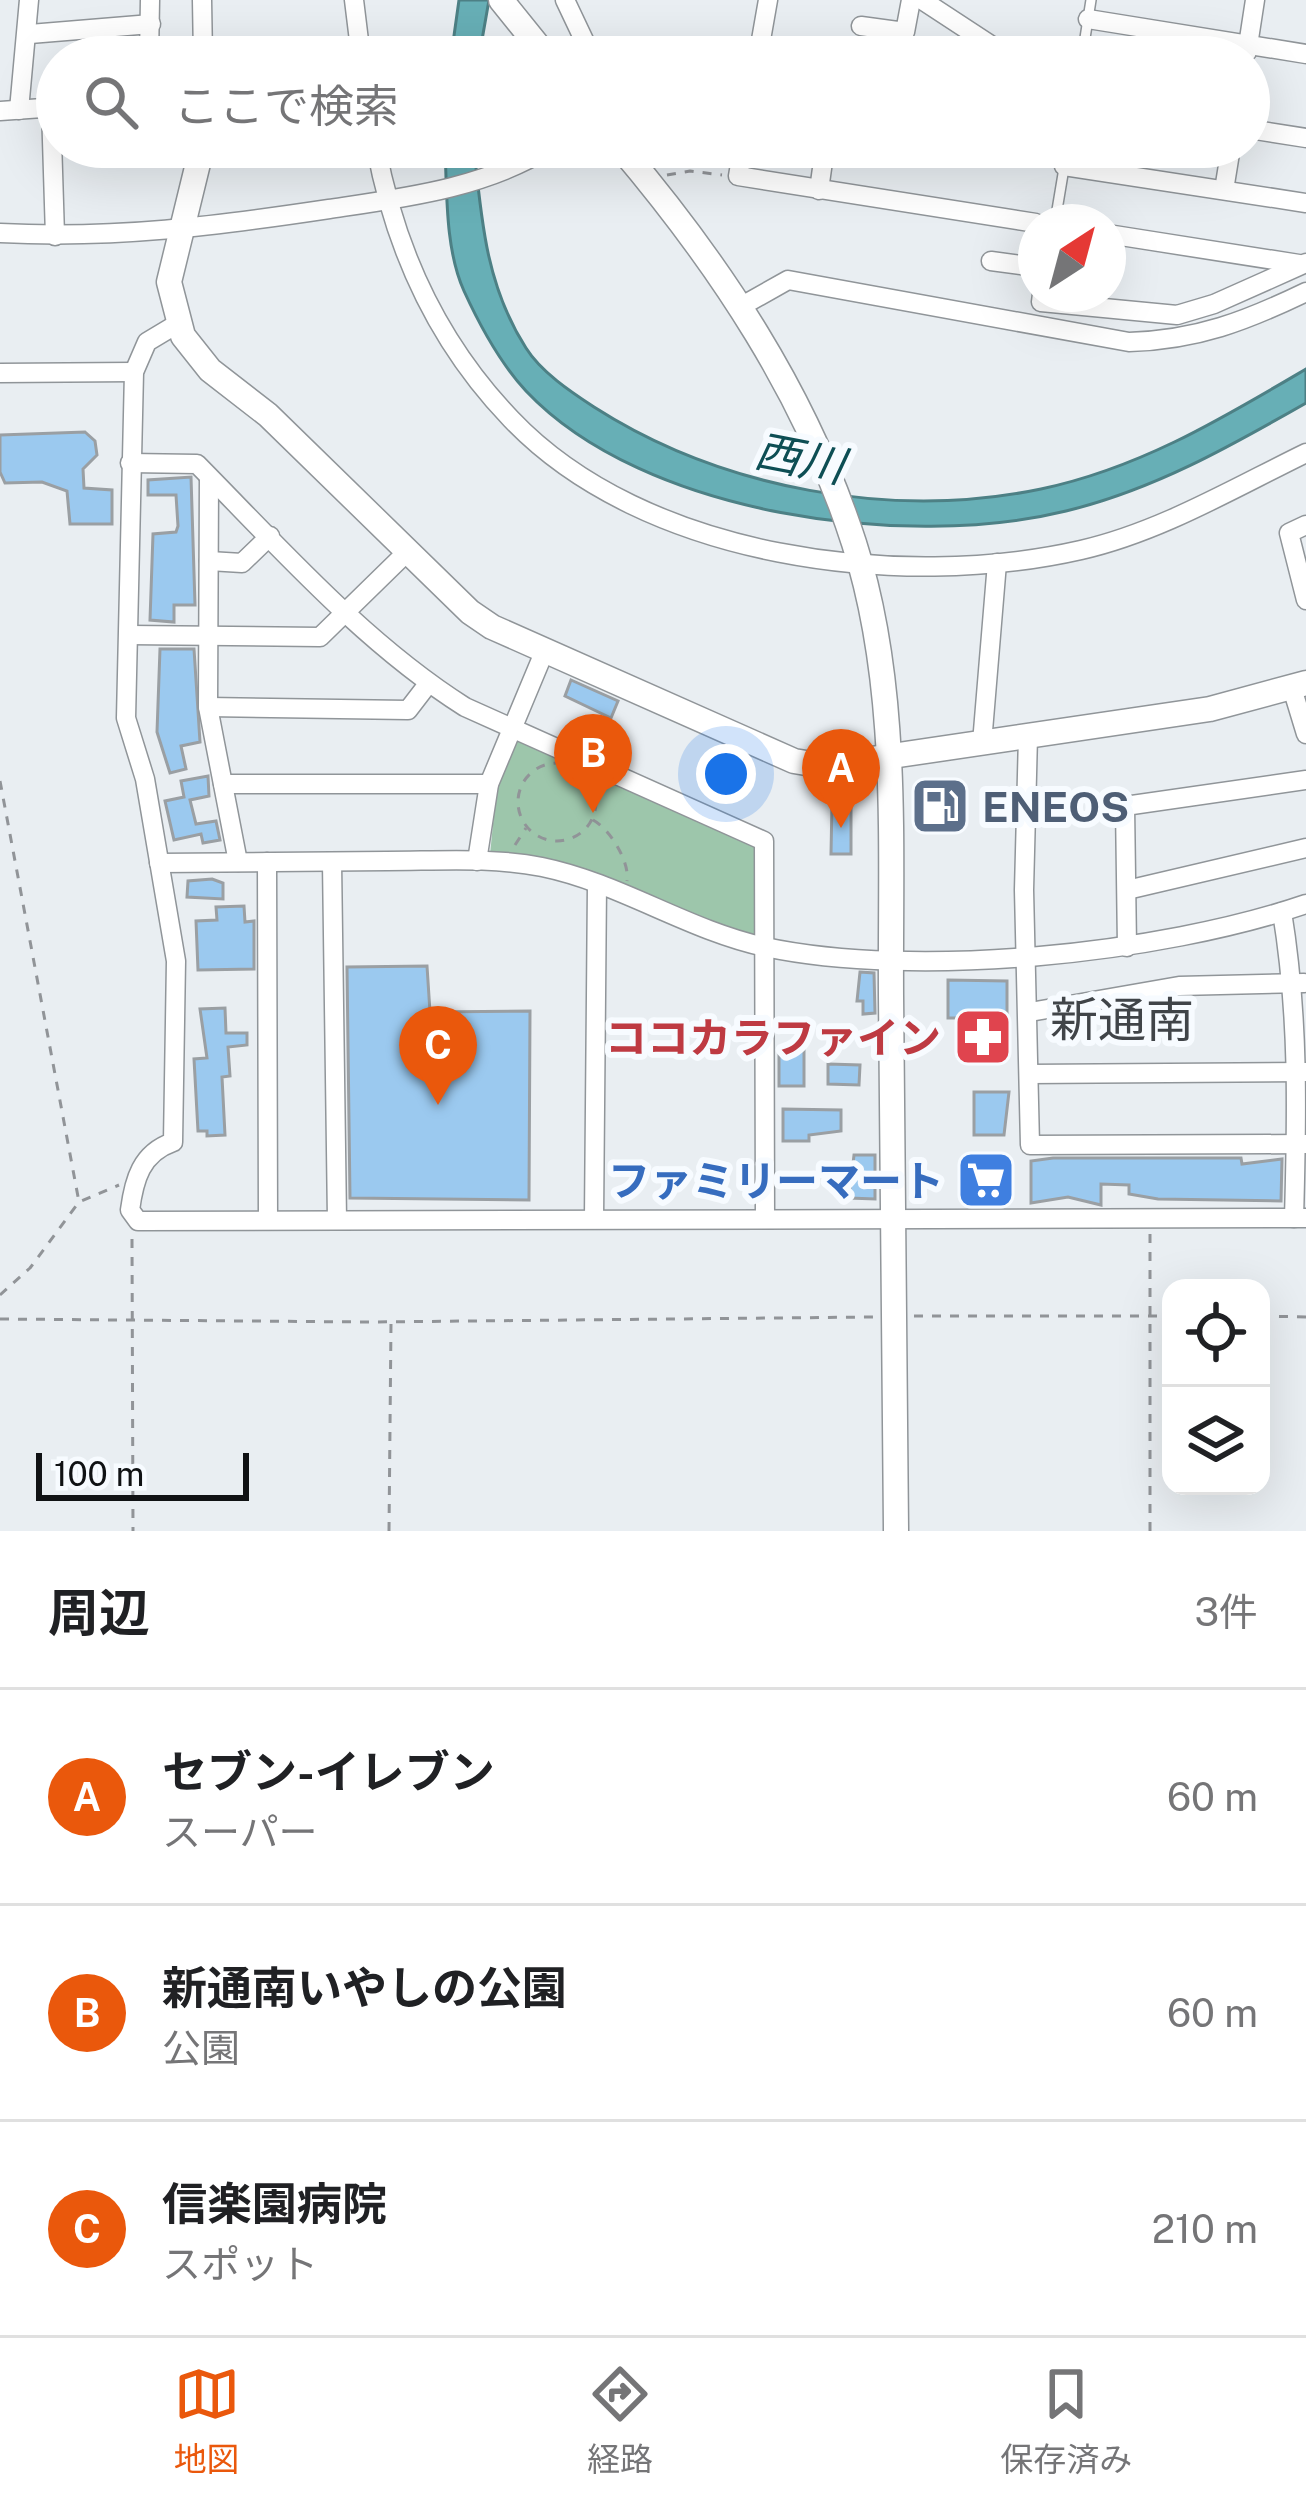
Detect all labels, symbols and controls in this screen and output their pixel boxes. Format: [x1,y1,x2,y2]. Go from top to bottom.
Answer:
search box [36,36,1270,168]
icon: search [78,69,144,135]
text: ここで検索 [174,79,399,132]
north arrow [1018,204,1126,312]
water label: 西川 [751,423,853,493]
pin: B [554,714,632,813]
pin: A [802,729,880,828]
your location [696,744,756,804]
fuel station icon: ENEOS [909,775,971,837]
place label: ENEOS [982,782,1129,831]
district label: 新通南 [1050,991,1194,1048]
pin: C [399,1006,477,1105]
pharmacy icon: ココカラファイン [952,1006,1014,1068]
place label: ココカラファイン [605,1013,941,1062]
supermarket icon: ファミリーマート [955,1149,1017,1211]
place label: ファミリーマート [608,1156,944,1205]
map controls [1162,1279,1270,1495]
button: locate [1162,1279,1270,1387]
button: layers [1162,1387,1270,1495]
scale bar [36,1447,249,1500]
text: 100 m [54,1455,144,1493]
text: 周辺 [48,1583,150,1642]
text: 3件 [1194,1589,1258,1635]
text: セブン-イレブン [162,1745,495,1798]
text: A [73,1774,101,1820]
text: 60 m [1167,1774,1258,1820]
text: スーパー [162,1809,318,1855]
text: 新通南いやしの公園 [162,1961,567,2014]
text: B [74,1990,100,2036]
text: 60 m [1167,1990,1258,2036]
text: 公園 [162,2025,240,2071]
text: 信楽園病院 [162,2177,387,2230]
text: C [73,2206,101,2252]
text: 210 m [1152,2206,1258,2252]
text: スポット [162,2241,318,2287]
tab: 地図 [174,2361,240,2481]
tab: 経路 [587,2361,653,2481]
tab: 保存済み [1000,2361,1132,2481]

